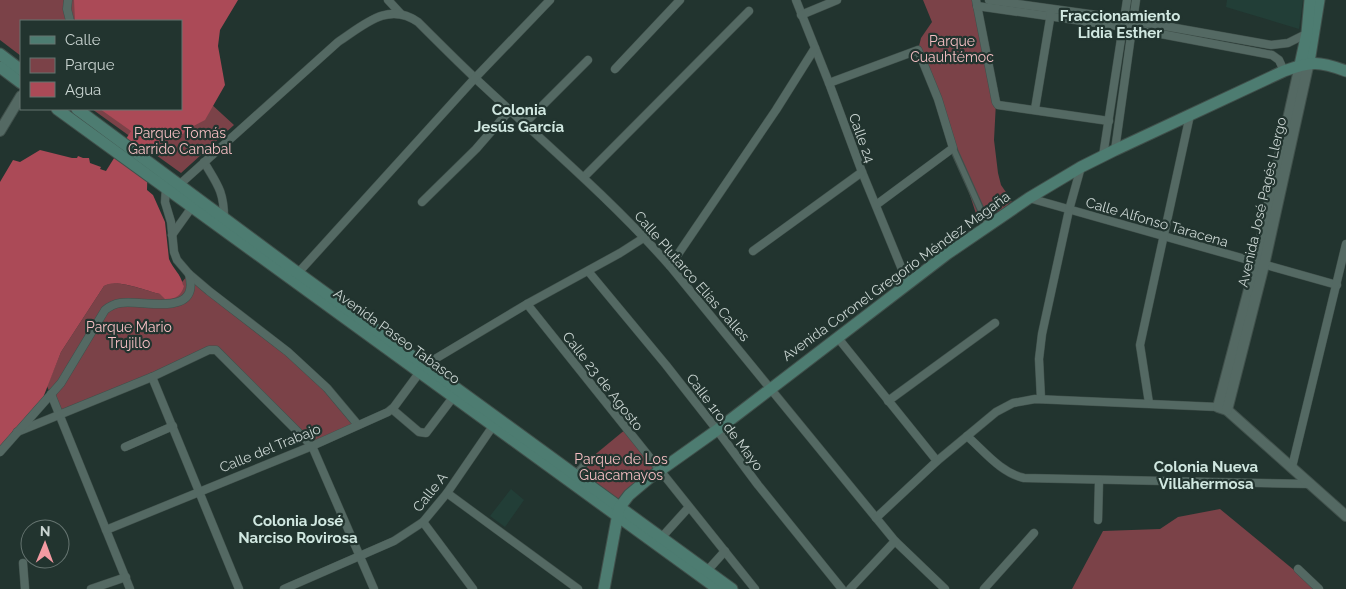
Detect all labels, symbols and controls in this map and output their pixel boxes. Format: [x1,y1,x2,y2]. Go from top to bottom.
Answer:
district label: Fraccionamiento Lidia Esther [1060,7,1180,42]
legend [20,20,182,110]
text: Calle [65,31,101,49]
park label: Parque Cuauhtémoc [910,33,994,65]
text: Parque [65,56,115,74]
text: Agua [65,81,101,99]
district label: Colonia Jesús García [474,101,564,136]
street label: Calle 24 [846,111,878,165]
street label: Avenida José Pagés Llergo [1235,115,1289,289]
park label: Parque Tomás Garrido Canabal [128,125,232,157]
street label: Avenida Coronel Gregorio Méndez Magaña [779,188,1013,364]
street label: Calle Alfonso Taracena [1084,194,1230,250]
street label: Calle Plutarco Elías Calles [631,208,753,345]
street label: Avenida Paseo Tabasco [331,285,463,387]
park label: Parque Mario Trujillo [86,319,172,351]
street label: Calle 23 de Agosto [559,328,647,434]
street label: Calle 1ro. de Mayo [683,370,767,474]
street label: Calle del Trabajo [217,420,323,476]
park label: Parque de Los Guacamayos [574,451,668,483]
district label: Colonia Nueva Villahermosa [1154,458,1259,493]
street label: Calle A [409,469,451,515]
district label: Colonia José Narciso Rovirosa [238,512,358,547]
north arrow [20,519,70,569]
text: N [40,523,51,539]

